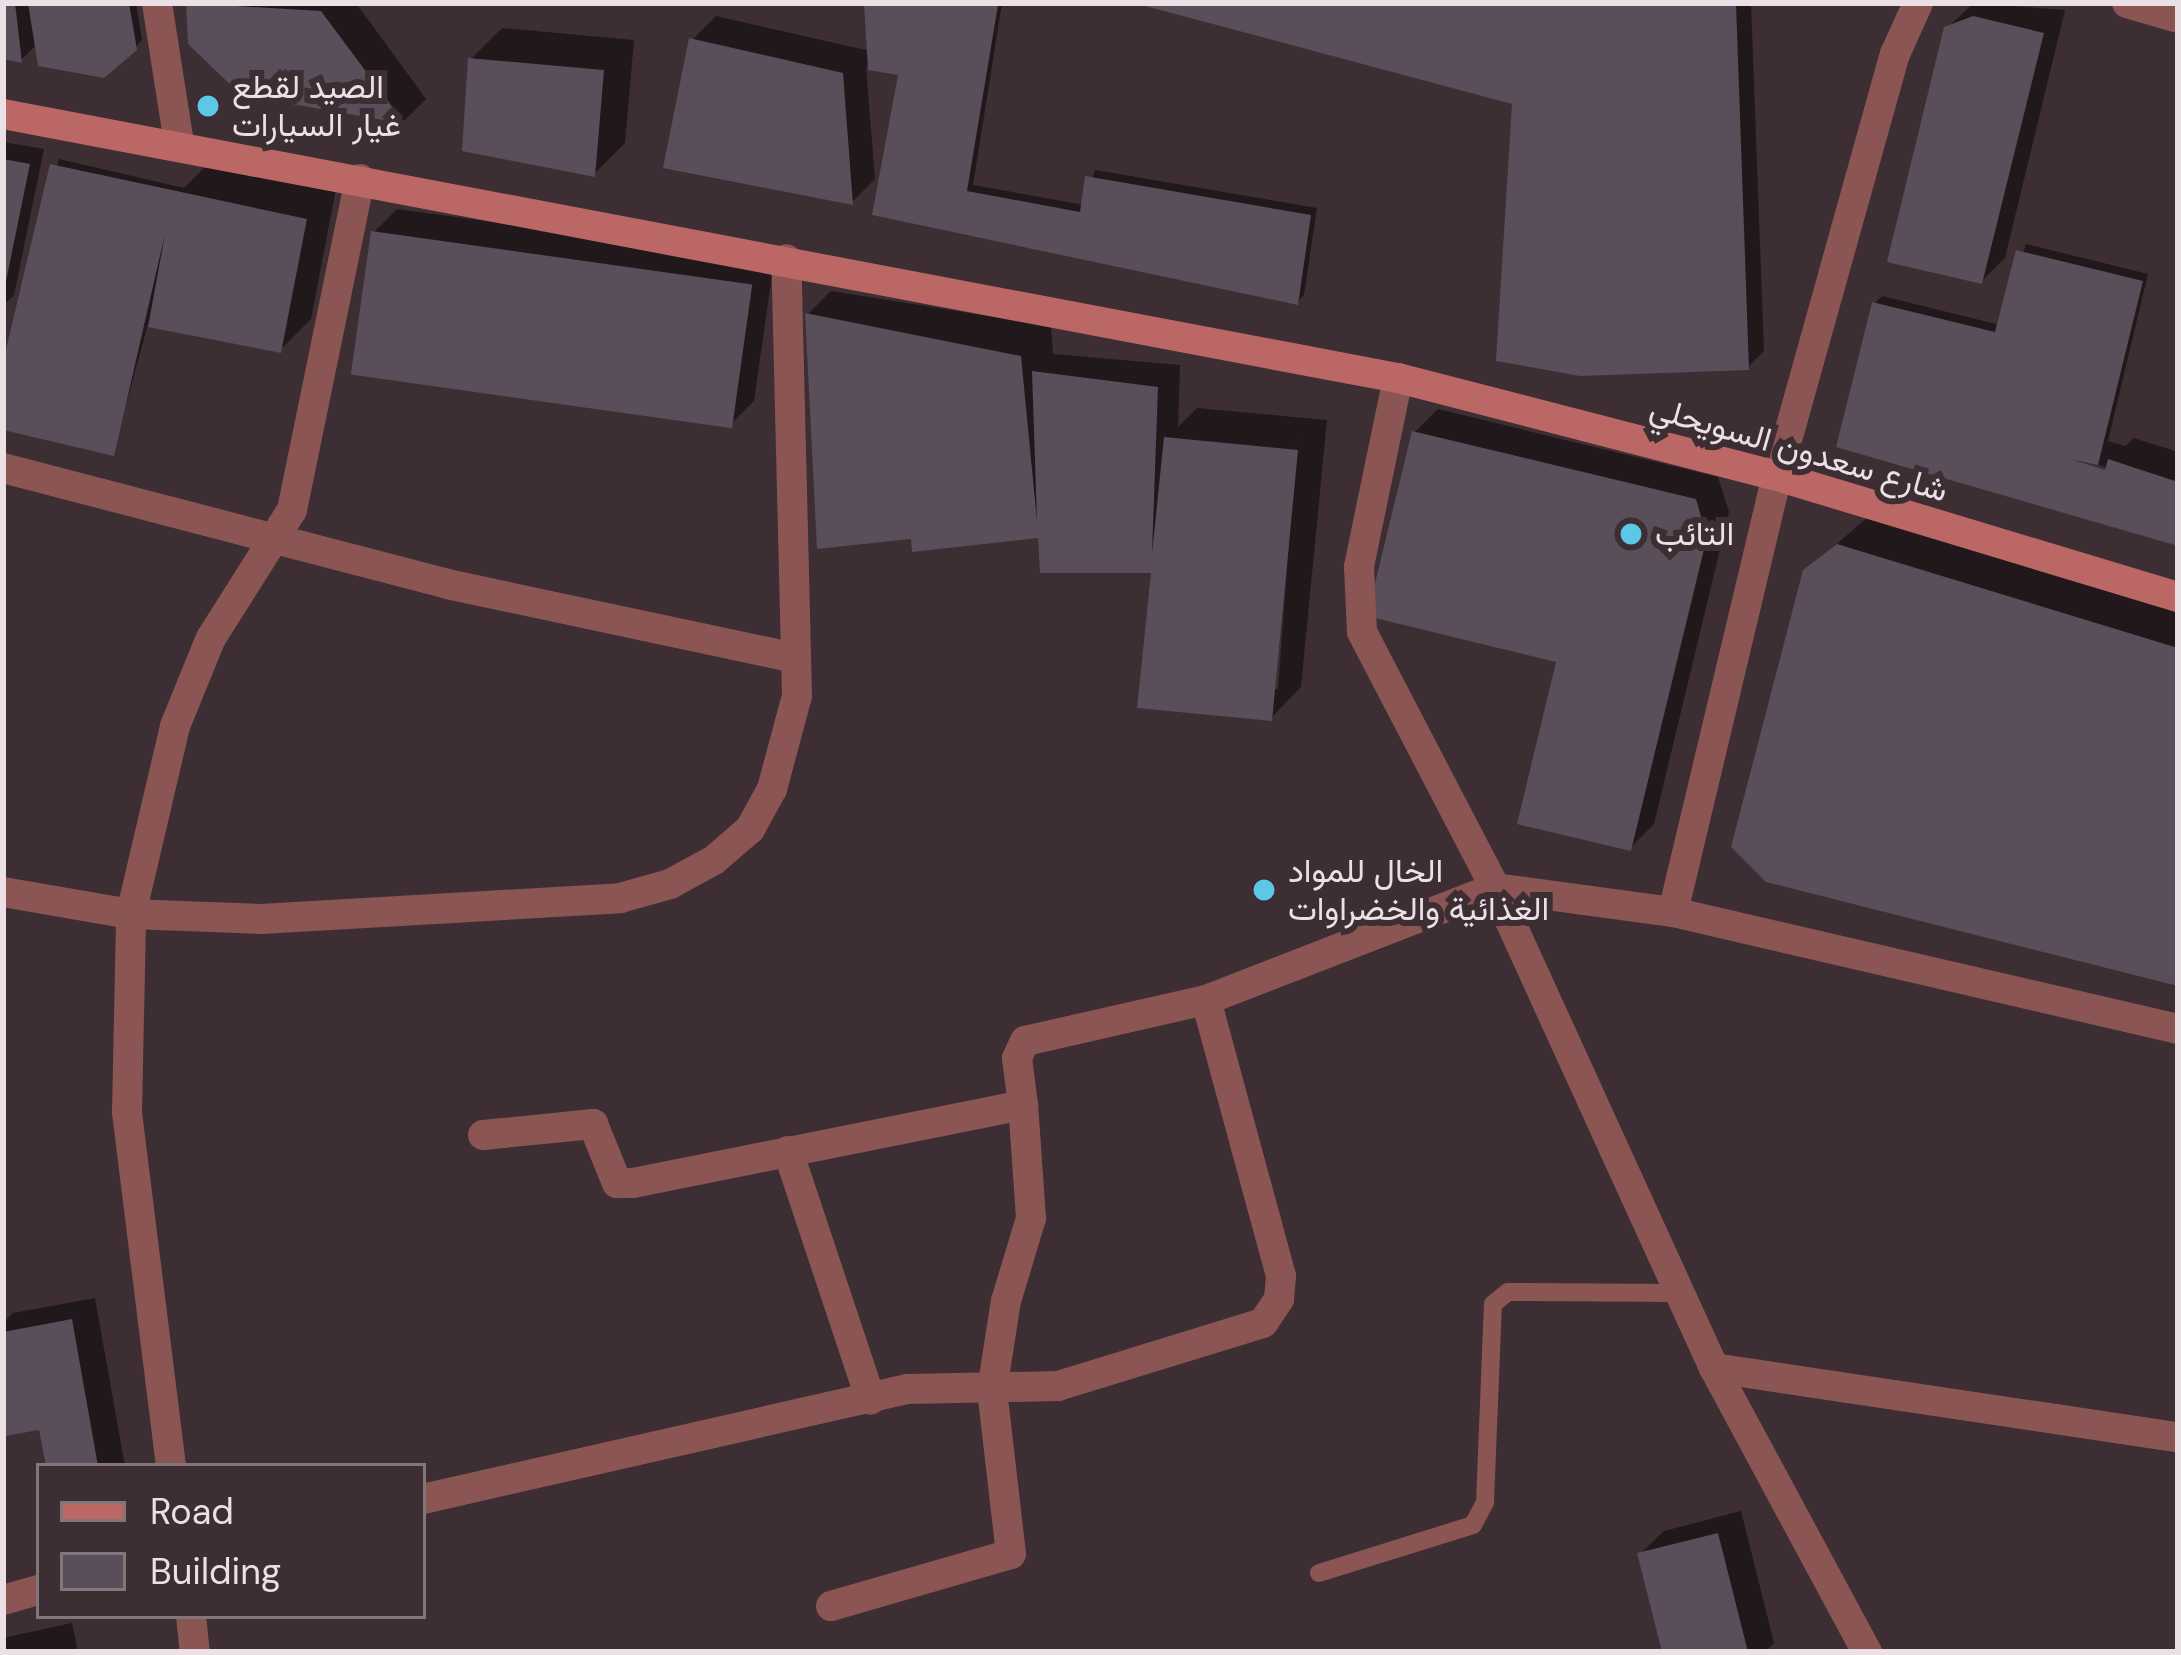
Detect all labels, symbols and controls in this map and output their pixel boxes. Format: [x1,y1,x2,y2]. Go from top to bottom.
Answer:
place label: الصيد لقطع غيار السيارات [232,67,401,145]
marker: الصيد لقطع غيار السيارات [195,93,221,119]
street label: شارع سعدون السويحلي [1646,388,1952,510]
place label: التائب [1655,514,1734,554]
marker: التائب [1618,521,1644,547]
place label: الخال للمواد الغذائية والخضراوات [1288,851,1549,929]
marker: الخال للمواد الغذائية والخضراوات [1251,877,1277,903]
legend [36,1463,426,1619]
text: Road [150,1488,234,1535]
text: Building [150,1548,281,1595]

